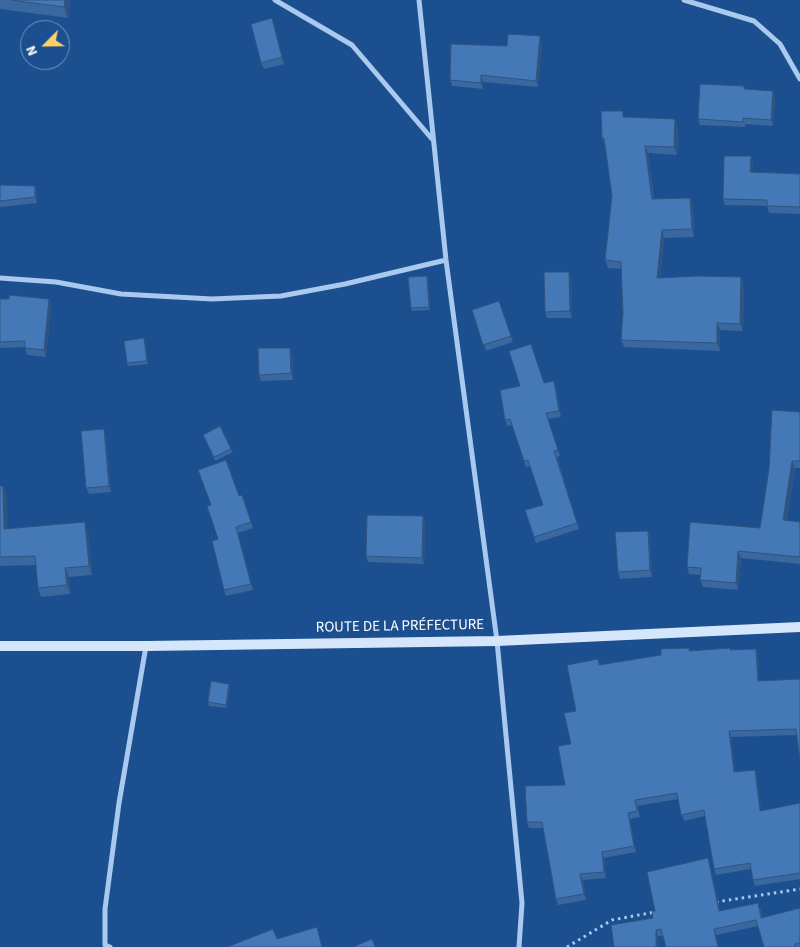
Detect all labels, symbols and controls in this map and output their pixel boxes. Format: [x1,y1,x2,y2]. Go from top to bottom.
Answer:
north arrow [20,20,70,70]
text: N [21,42,43,59]
street label: ROUTE DE LA PRÉFECTURE [316,617,484,637]

